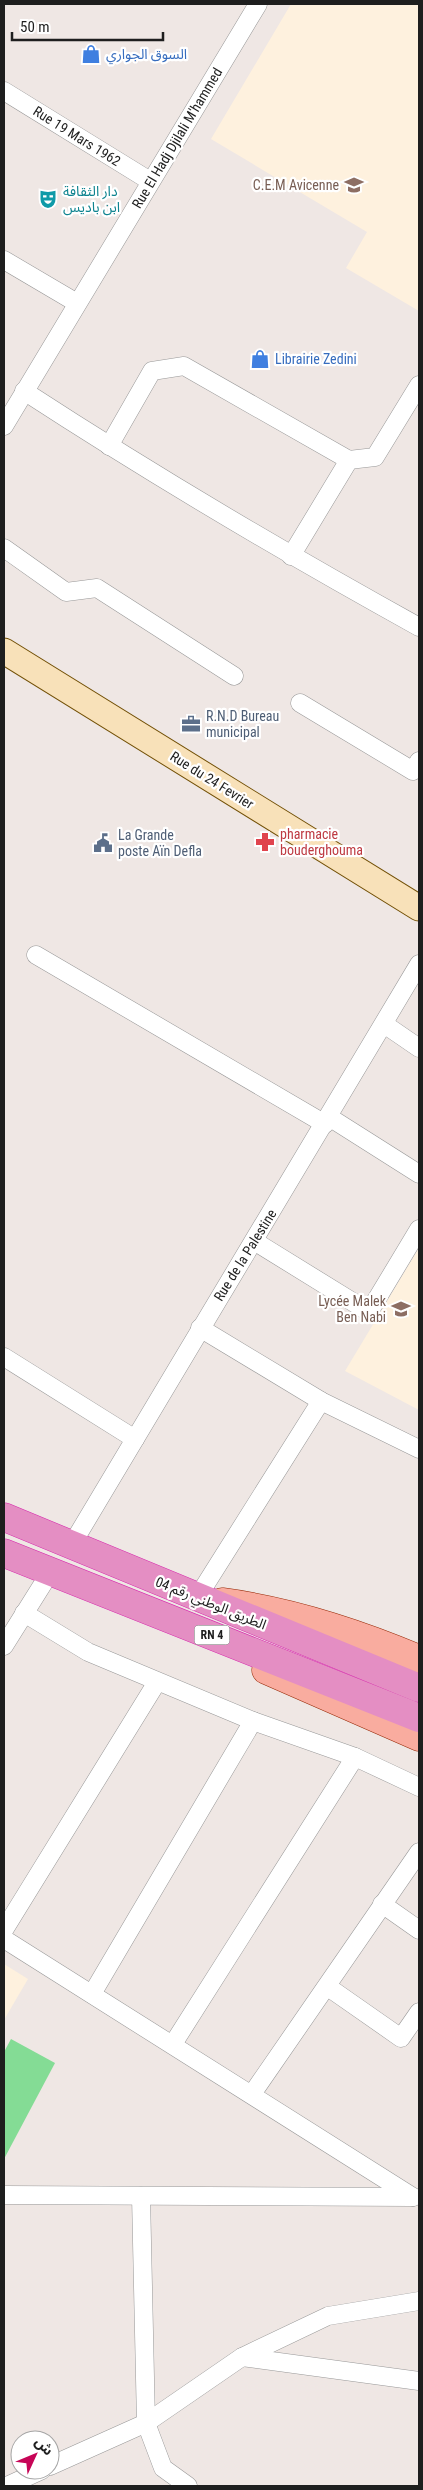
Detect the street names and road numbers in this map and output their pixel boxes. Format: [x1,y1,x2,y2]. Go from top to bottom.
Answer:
street label: Rue El Hadj Djilali M'hammed [129,65,225,211]
street label: Rue 19 Mars 1962 [30,103,124,169]
street label: Rue du 24 Fevrier [167,748,257,812]
street label: Rue de la Palestine [210,1206,280,1304]
street label: الطريق الوطني رقم 04 [152,1573,269,1636]
road number: RN 4 [194,1626,230,1644]

